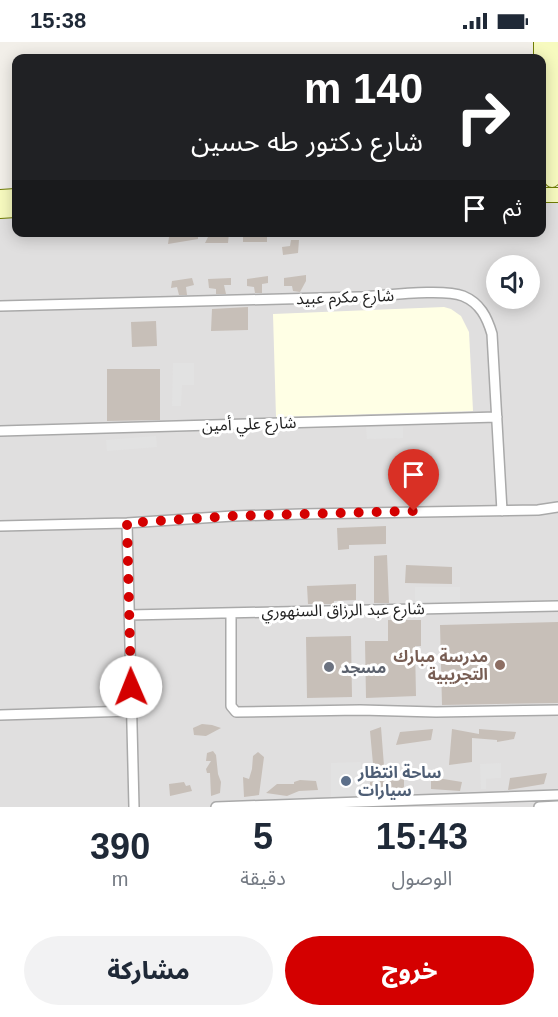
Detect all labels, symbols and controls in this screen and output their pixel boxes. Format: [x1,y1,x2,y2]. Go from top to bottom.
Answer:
text: 15:38 [30,8,86,33]
text: 140 m [304,65,423,112]
icon: right [444,78,522,156]
text: شارع دكتور طه حسين [191,127,423,157]
icon: arrive [458,192,491,225]
text: ثم [503,196,522,221]
map controls [486,255,540,309]
button: sound [486,255,540,309]
street label: شارع مكرم عبيد [296,287,394,311]
street label: شارع علي أمين [201,413,297,438]
pin [388,449,439,511]
icon: arrive [397,458,430,491]
street label: شارع عبد الرزاق السنهوري [261,600,425,624]
place label: مدرسة مبارك التجريبية [393,647,488,684]
position arrow [99,655,163,719]
marker: مدرسة مبارك التجريبية [493,658,507,672]
place label: مسجد [341,659,386,676]
marker: مسجد [322,660,336,674]
place label: ساحة انتظار سيارات [357,763,442,800]
marker: ساحة انتظار سيارات [339,774,353,788]
text: 5 [253,816,273,857]
text: 15:43 [376,816,468,857]
text: 390 [90,826,150,867]
text: دقيقة [240,867,286,889]
text: الوصول [391,867,452,889]
text: m [112,868,128,890]
button: مشاركة [24,936,273,1005]
button: خروج [285,936,534,1005]

